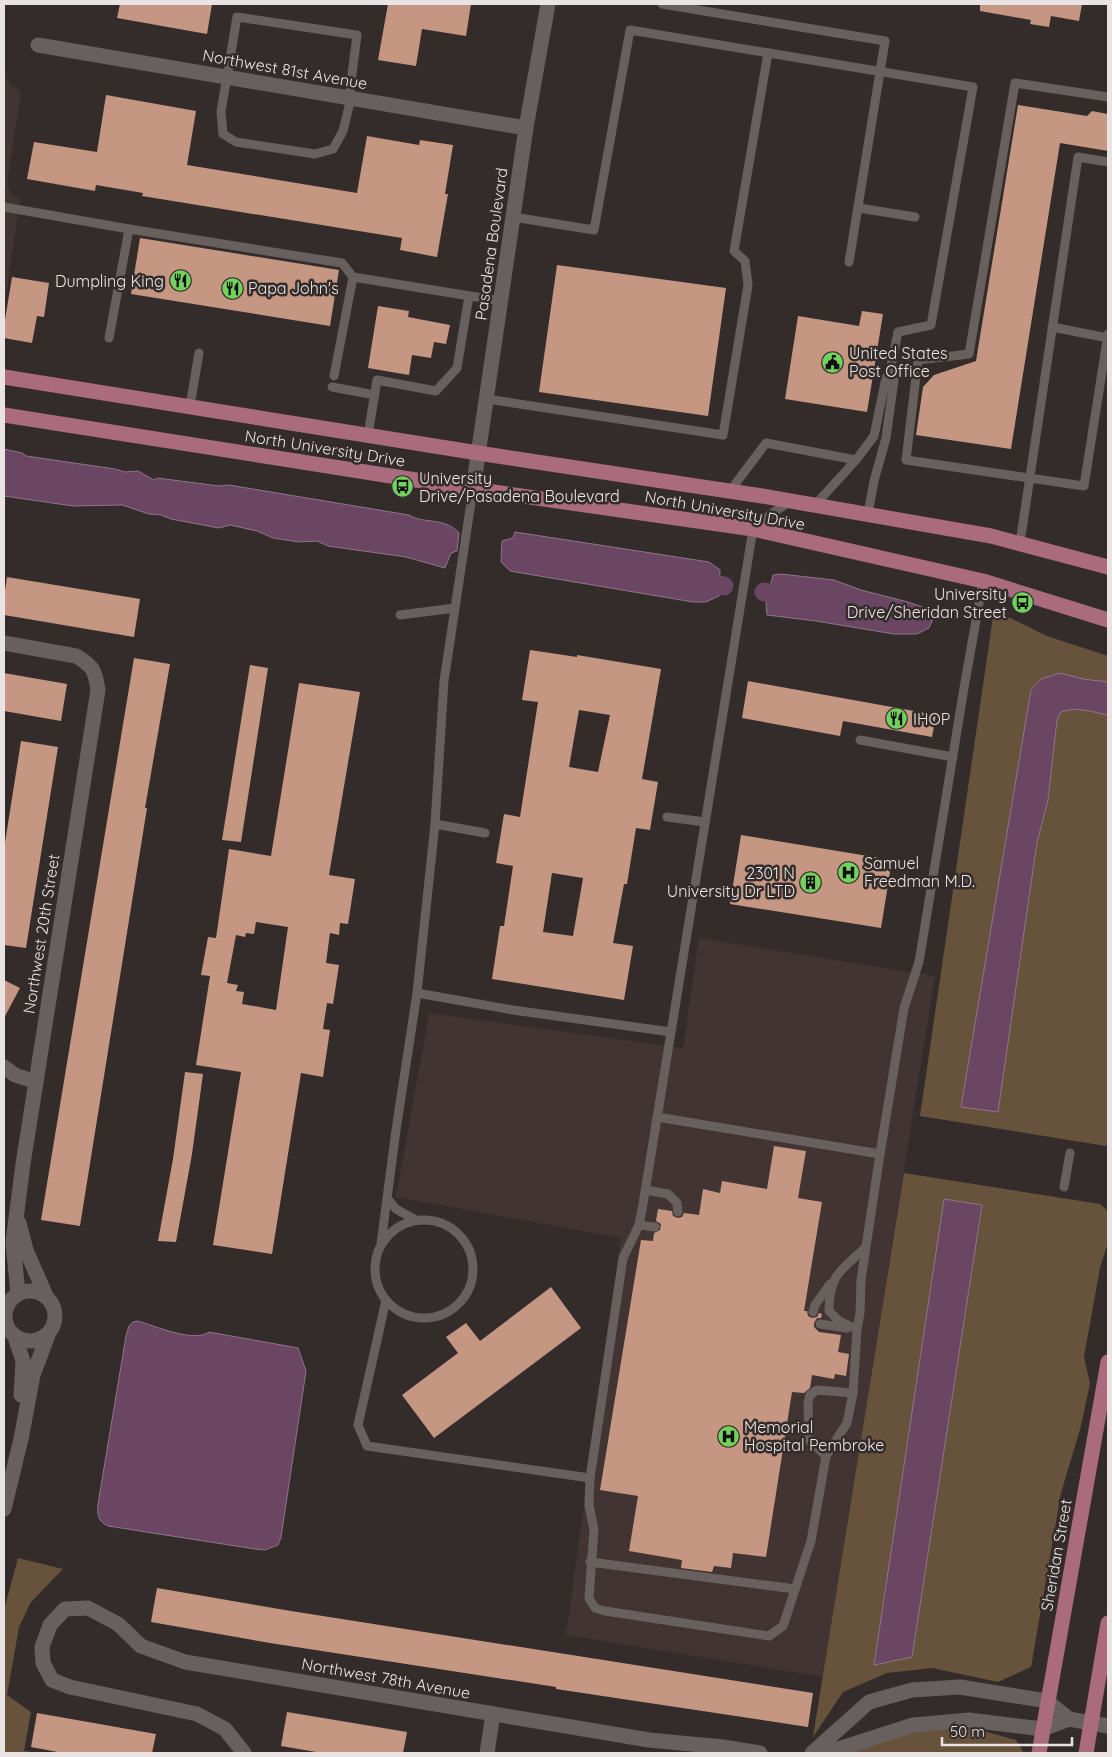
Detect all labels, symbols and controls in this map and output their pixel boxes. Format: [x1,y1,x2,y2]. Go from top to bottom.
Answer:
street label: Northwest 81st Avenue [201,45,369,93]
street label: Pasadena Boulevard [470,166,512,322]
restaurant icon: Dumpling King [168,269,192,293]
place label: Dumpling King [55,271,164,291]
restaurant icon: Papa John's [220,276,244,300]
place label: Papa John's [248,278,339,298]
place label: United States Post Office [849,343,948,381]
public building icon: United States Post Office [821,350,845,374]
street label: North University Drive [243,425,407,471]
place label: University Drive/Pasadena Boulevard [419,468,620,506]
bus stop icon: University Drive/Pasadena Boulevard [391,475,415,499]
street label: North University Drive [643,486,807,534]
place label: University Drive/Sheridan Street [847,584,1007,622]
bus stop icon: University Drive/Sheridan Street [1011,591,1035,615]
restaurant icon: IHOP [885,707,909,731]
place label: IHOP [913,709,950,729]
street label: Northwest 20th Street [19,853,63,1015]
place label: Samuel Freedman M.D. [864,853,975,891]
hospital icon: Samuel Freedman M.D. [836,860,860,884]
place label: 2301 N University Dr LTD [667,863,795,901]
building icon: 2301 N University Dr LTD [799,870,823,894]
place label: Memorial Hospital Pembroke [744,1417,884,1455]
hospital icon: Memorial Hospital Pembroke [716,1424,740,1448]
street label: Sheridan Street [1036,1497,1076,1613]
street label: Northwest 78th Avenue [300,1653,472,1703]
scale bar [942,1714,1072,1746]
text: 50 m [950,1722,985,1741]

